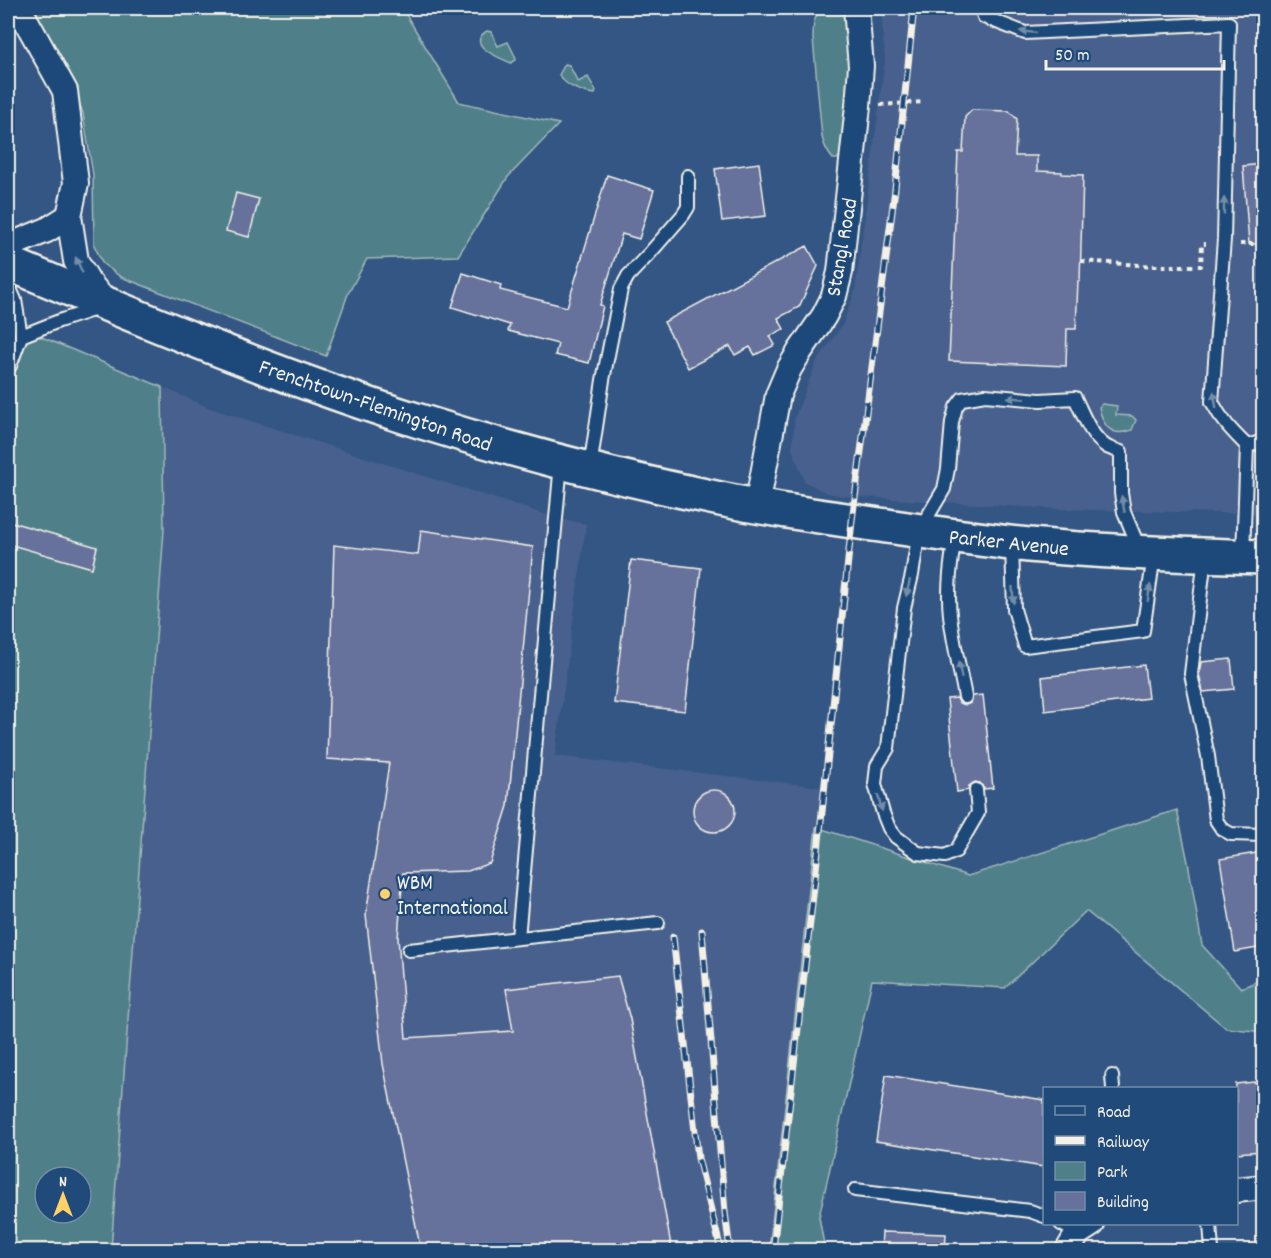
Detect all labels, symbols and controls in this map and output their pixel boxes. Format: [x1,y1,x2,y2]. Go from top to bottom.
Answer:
one-way arrow [1018,27,1037,37]
scale bar [1046,33,1224,71]
text: 50 m [1055,44,1090,69]
street label: Stangl Road [820,196,867,299]
one-way arrow [1220,196,1229,215]
one-way arrow [75,256,84,273]
street label: Frenchtown-Flemington Road [254,353,495,462]
one-way arrow [1210,390,1219,409]
one-way arrow [1007,393,1026,403]
one-way arrow [1118,495,1127,514]
street label: Parker Avenue [947,523,1070,566]
one-way arrow [903,579,913,597]
one-way arrow [1145,583,1154,602]
one-way arrow [1008,585,1018,604]
one-way arrow [955,660,964,679]
one-way arrow [876,794,885,812]
place label: WBM International [397,869,508,925]
marker: WBM International [378,887,392,901]
legend [1043,1087,1238,1225]
text: Road [1097,1101,1131,1126]
text: Railway [1097,1131,1150,1156]
text: Park [1097,1161,1128,1186]
north arrow [33,1165,93,1225]
text: N [59,1171,67,1194]
text: Building [1097,1191,1149,1216]

